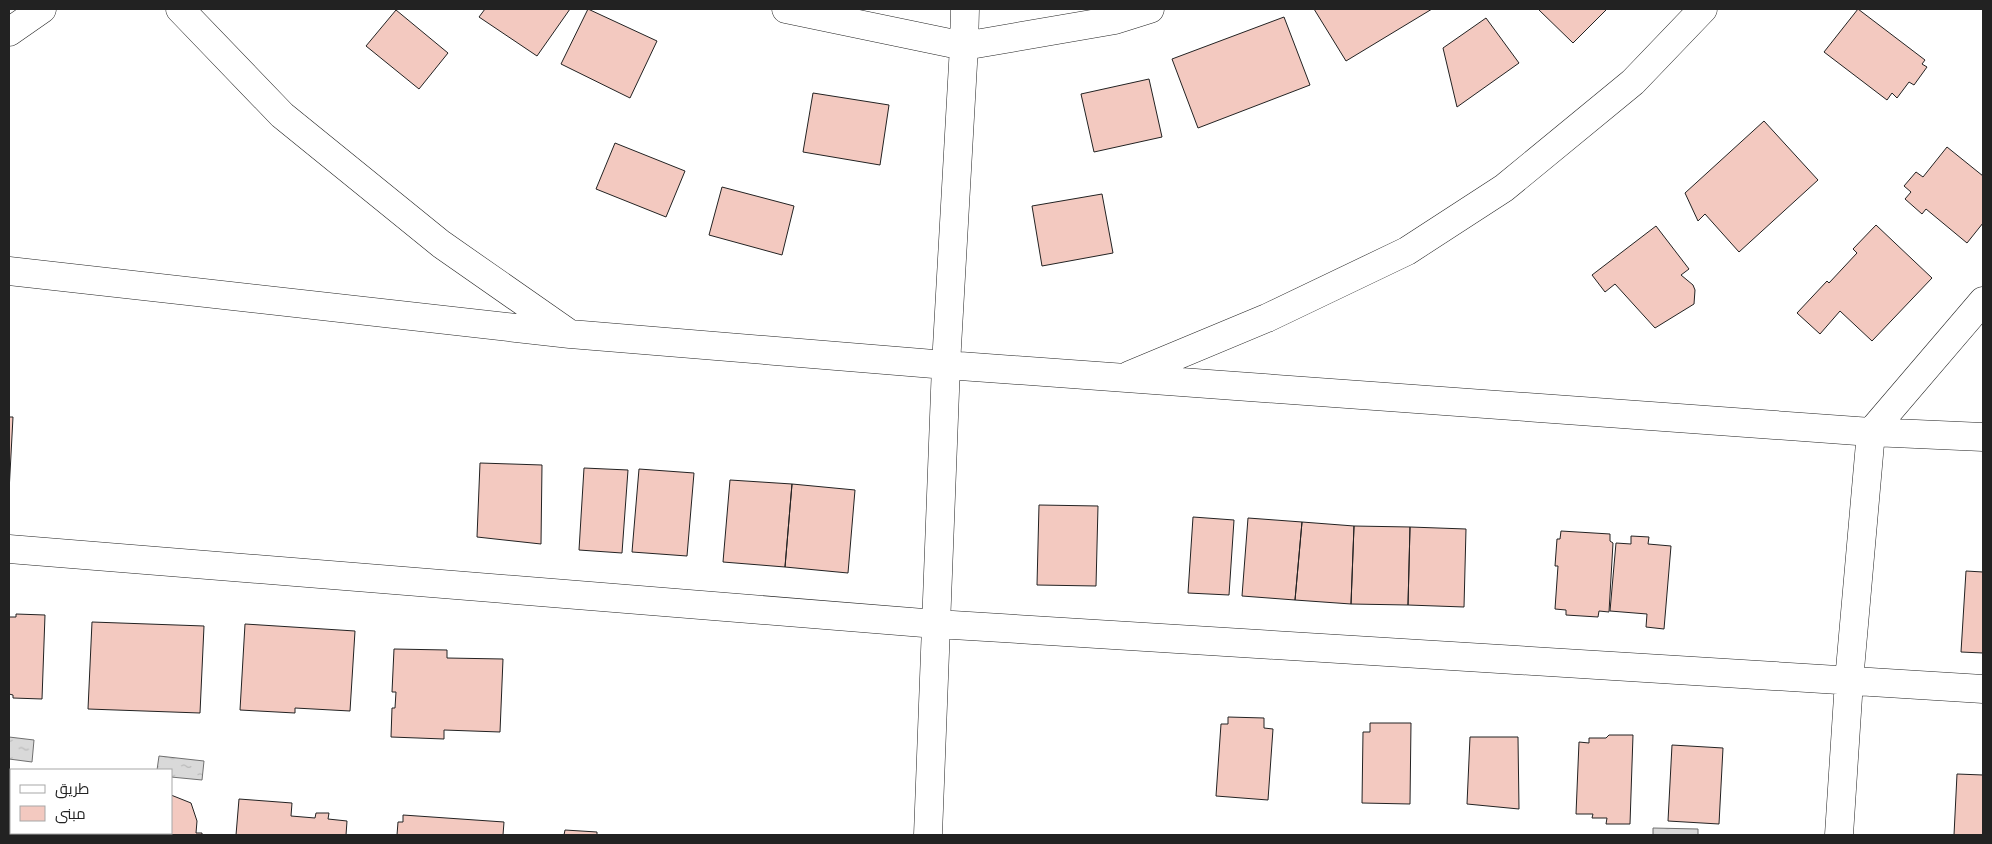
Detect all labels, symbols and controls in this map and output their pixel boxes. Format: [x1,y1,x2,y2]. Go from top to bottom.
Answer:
legend [10,769,172,834]
text: طريق [55,780,89,799]
text: مبنى [55,805,86,824]

